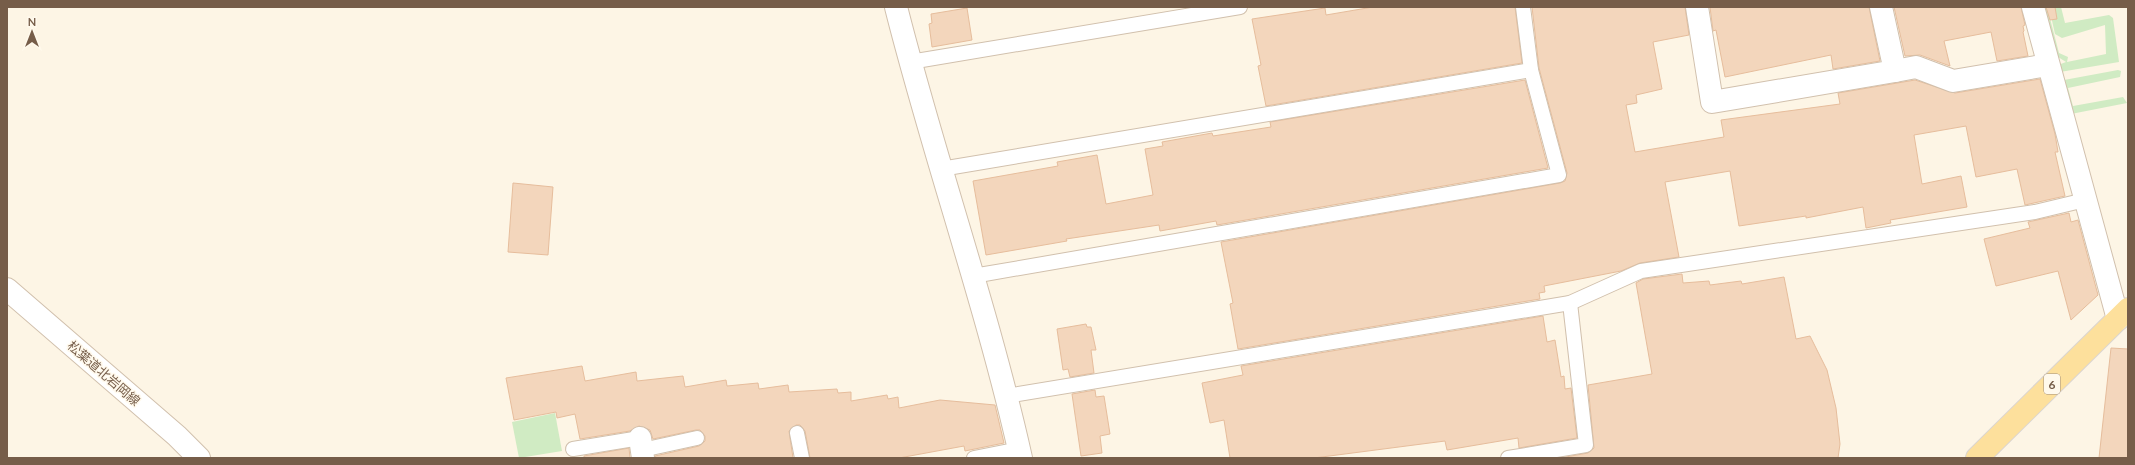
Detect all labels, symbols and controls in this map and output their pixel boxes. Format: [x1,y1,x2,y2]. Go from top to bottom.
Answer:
north arrow [12,12,52,52]
text: N [28,15,36,28]
street label: 松葉道北岩岡線 [64,337,144,409]
road number: 6 [2044,374,2060,394]

